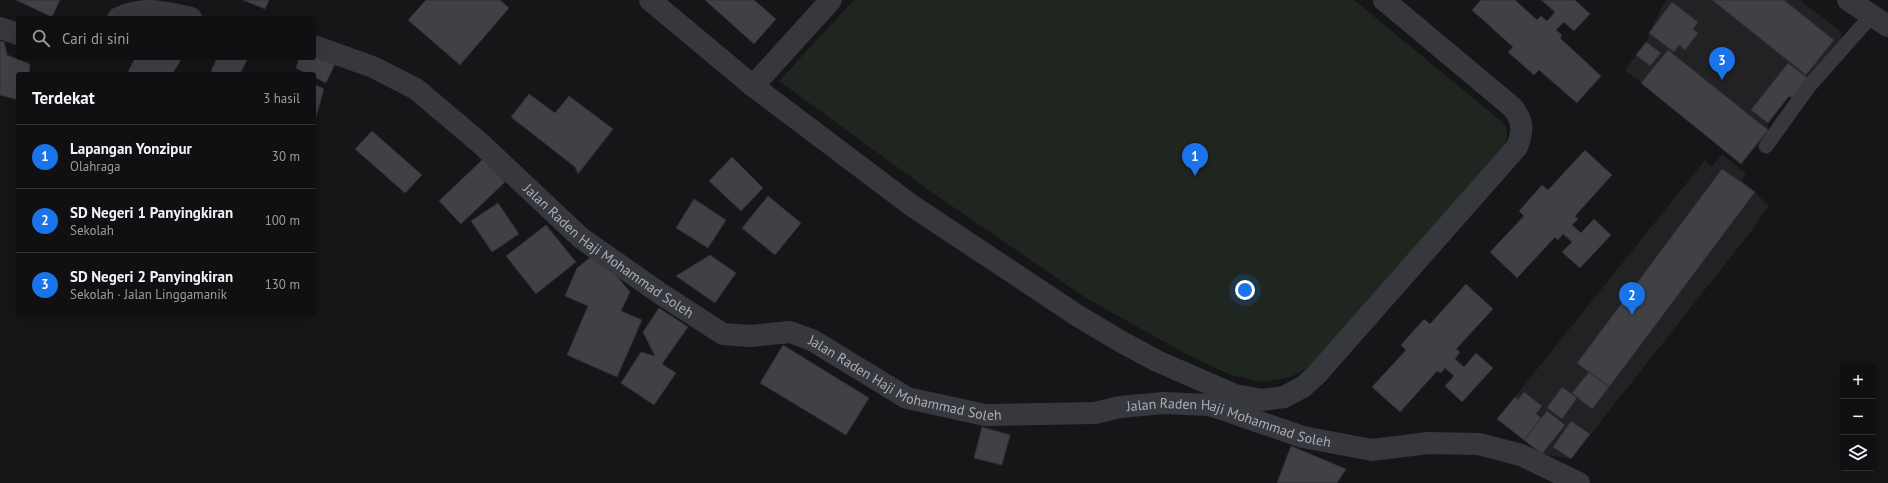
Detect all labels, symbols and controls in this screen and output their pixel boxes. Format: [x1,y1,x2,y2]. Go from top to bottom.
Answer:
search box [16,16,316,60]
icon: search [30,27,52,49]
text: Cari di sini [62,29,130,48]
pin: 3 [1709,47,1735,80]
text: Terdekat [32,87,95,109]
text: 3 hasil [263,90,300,107]
text: Lapangan Yonzipur [70,139,192,158]
pin: 1 [1182,143,1208,176]
text: 1 [41,148,49,165]
text: 30 m [272,148,300,165]
text: Olahraga [70,158,121,175]
street label: Jalan Raden Haji Mohammad Soleh [519,179,697,322]
text: SD Negeri 1 Panyingkiran [70,203,233,222]
text: 2 [41,212,49,229]
text: 100 m [265,212,300,229]
text: Sekolah [70,222,114,239]
text: SD Negeri 2 Panyingkiran [70,267,233,286]
text: 3 [41,276,49,293]
text: 130 m [265,276,300,293]
your location [1235,280,1255,300]
pin: 2 [1619,282,1645,315]
text: Sekolah · Jalan Linggamanik [70,286,227,303]
street label: Jalan Raden Haji Mohammad Soleh [805,330,1002,424]
map controls [1840,363,1876,471]
button: + [1840,363,1876,399]
street label: Jalan Raden Haji Mohammad Soleh [1125,394,1333,451]
button: − [1840,399,1876,435]
button: layers [1840,435,1876,471]

